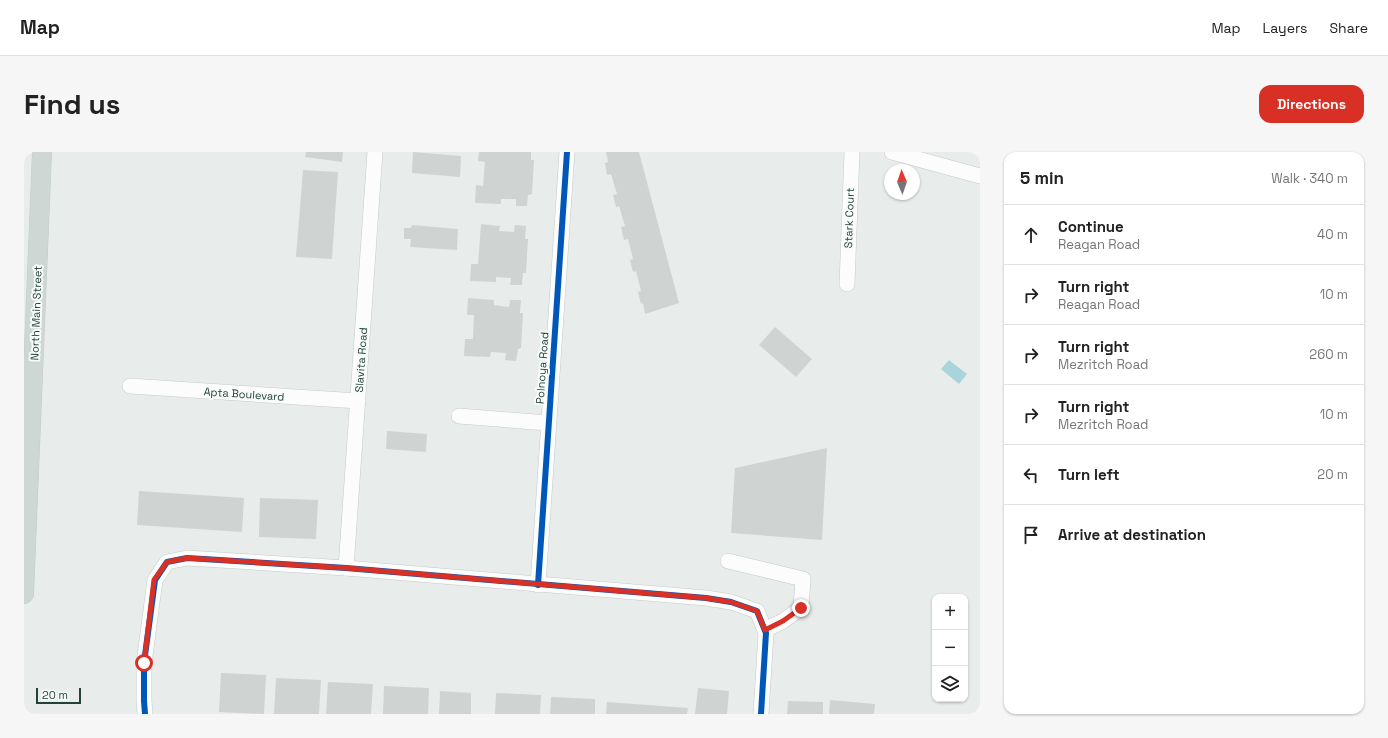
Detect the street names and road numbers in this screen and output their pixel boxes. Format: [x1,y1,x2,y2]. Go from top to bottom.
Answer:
street label: Stark Court [841,187,857,249]
street label: North Main Street [27,265,45,361]
street label: Slavita Road [352,327,370,393]
street label: Polnoya Road [532,331,552,405]
street label: Apta Boulevard [203,384,285,404]

